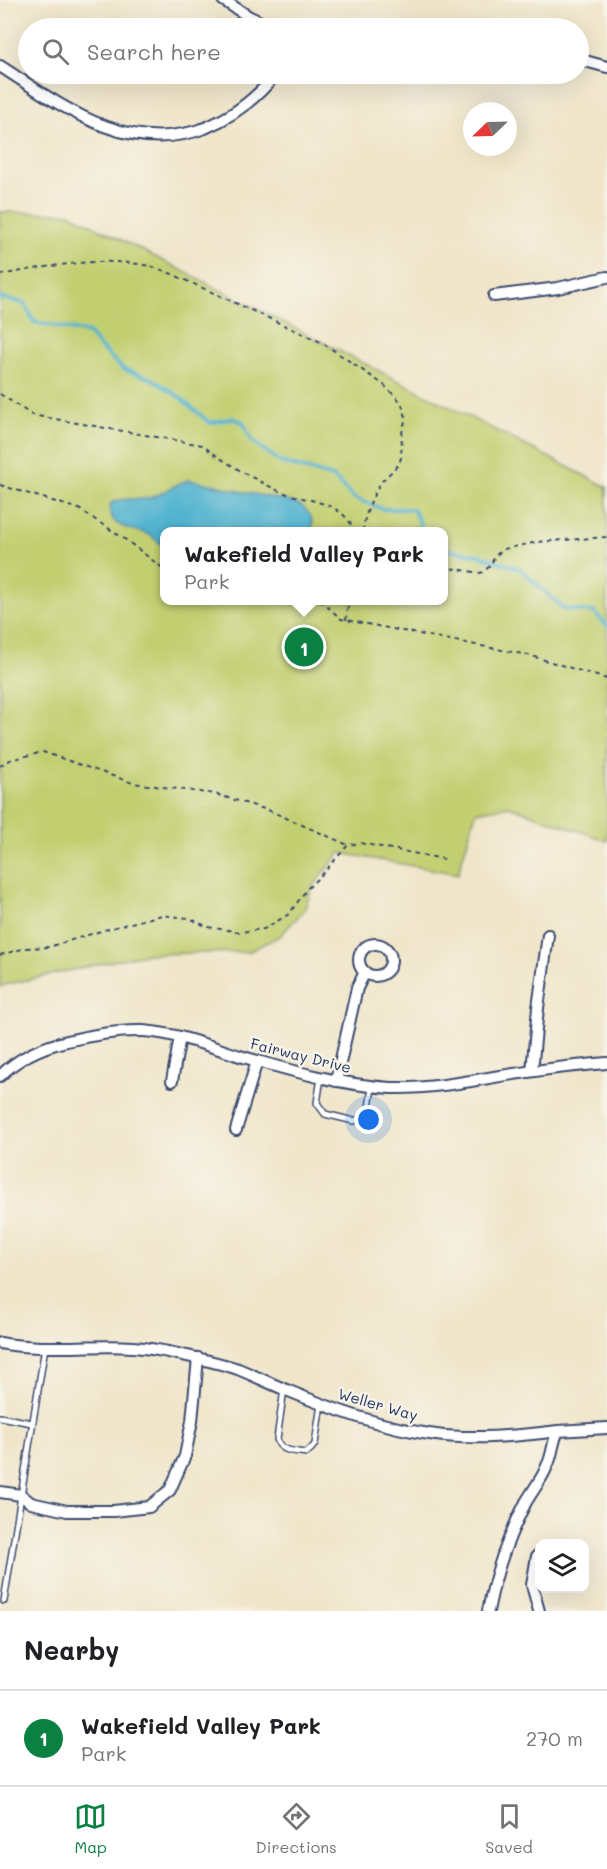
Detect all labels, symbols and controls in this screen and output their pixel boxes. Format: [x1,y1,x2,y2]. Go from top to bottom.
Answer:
search box [18,18,589,84]
icon: search [39,35,72,68]
text: Search here [87,37,221,66]
north arrow [463,102,517,156]
popup [160,527,448,605]
text: Wakefield Valley Park [184,539,424,568]
text: Park [184,568,229,594]
pin: 1 [284,624,324,670]
street label: Fairway Drive [249,1033,353,1077]
your location [354,1105,383,1134]
street label: Weller Way [336,1383,420,1425]
map controls [535,1539,589,1593]
button: layers [535,1539,589,1593]
text: Nearby [24,1633,119,1667]
text: Wakefield Valley Park [81,1711,321,1740]
text: 1 [39,1725,48,1751]
text: 270 m [526,1725,583,1751]
text: Park [81,1740,126,1766]
tab: Map [74,1800,107,1857]
tab: Directions [256,1800,337,1857]
tab: Saved [485,1800,533,1857]

